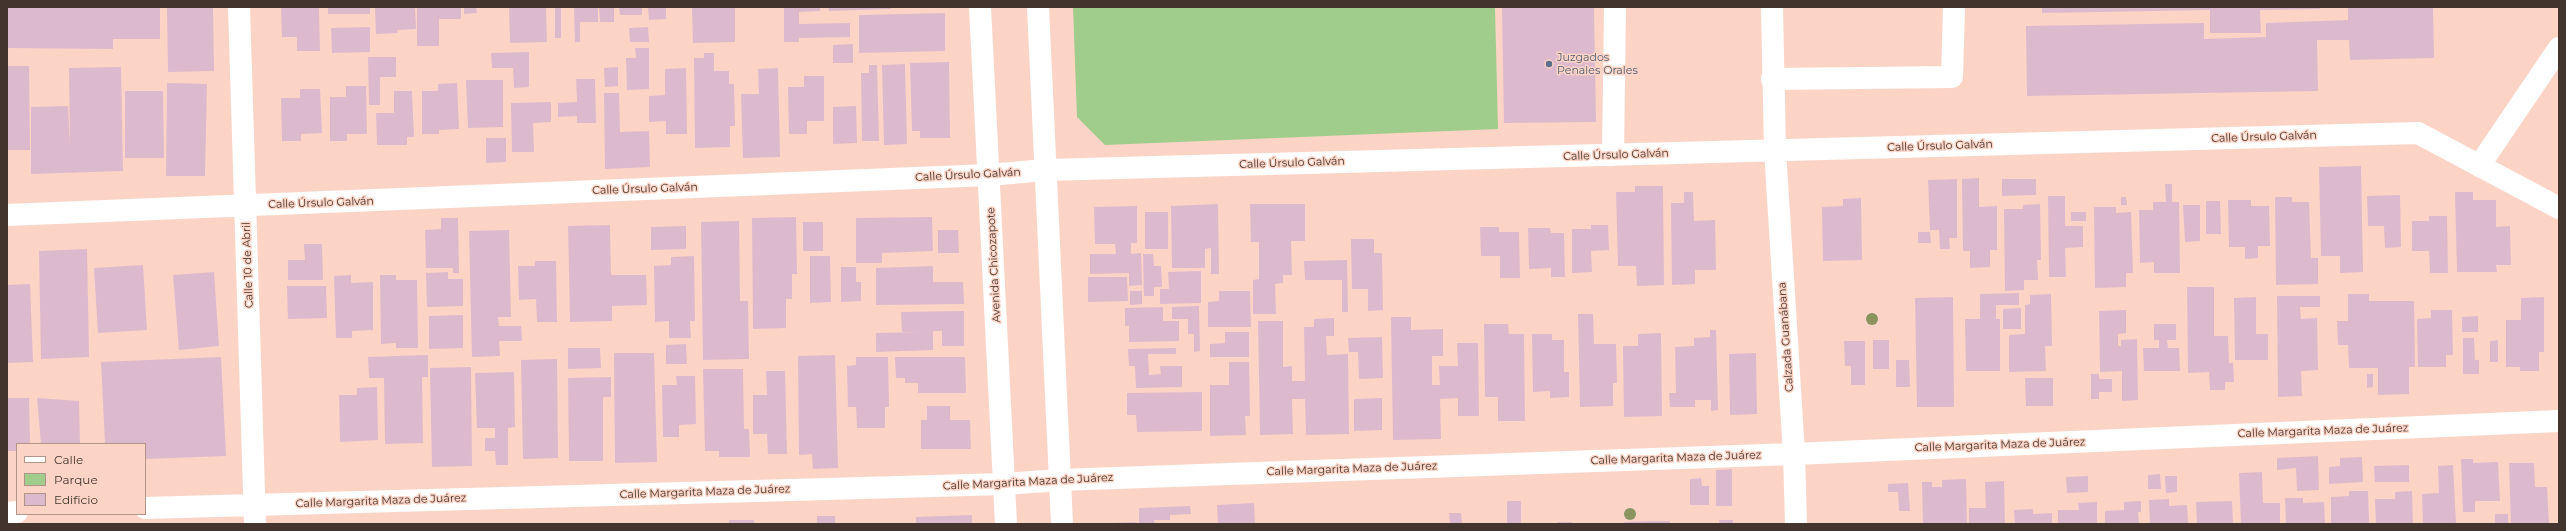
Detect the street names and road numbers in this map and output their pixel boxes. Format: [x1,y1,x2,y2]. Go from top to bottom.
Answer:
street label: Calle Úrsulo Galván [2211,129,2317,145]
street label: Calle Úrsulo Galván [1887,138,1993,154]
street label: Calle Úrsulo Galván [1563,147,1669,163]
street label: Calle Úrsulo Galván [1239,155,1345,171]
street label: Calle Úrsulo Galván [915,166,1021,184]
street label: Calle Úrsulo Galván [592,181,698,197]
street label: Calle Úrsulo Galván [268,195,374,211]
street label: Avenida Chicozapote [984,207,1004,323]
street label: Calle 10 de Abril [240,222,256,308]
street label: Calzada Guanábana [1776,282,1796,392]
street label: Calle Margarita Maza de Juárez [2238,421,2408,441]
street label: Calle Margarita Maza de Juárez [1915,435,2085,455]
street label: Calle Margarita Maza de Juárez [1591,448,1761,468]
street label: Calle Margarita Maza de Juárez [1267,459,1437,479]
street label: Calle Margarita Maza de Juárez [942,471,1114,493]
street label: Calle Margarita Maza de Juárez [620,482,790,502]
street label: Calle Margarita Maza de Juárez [296,491,466,511]

